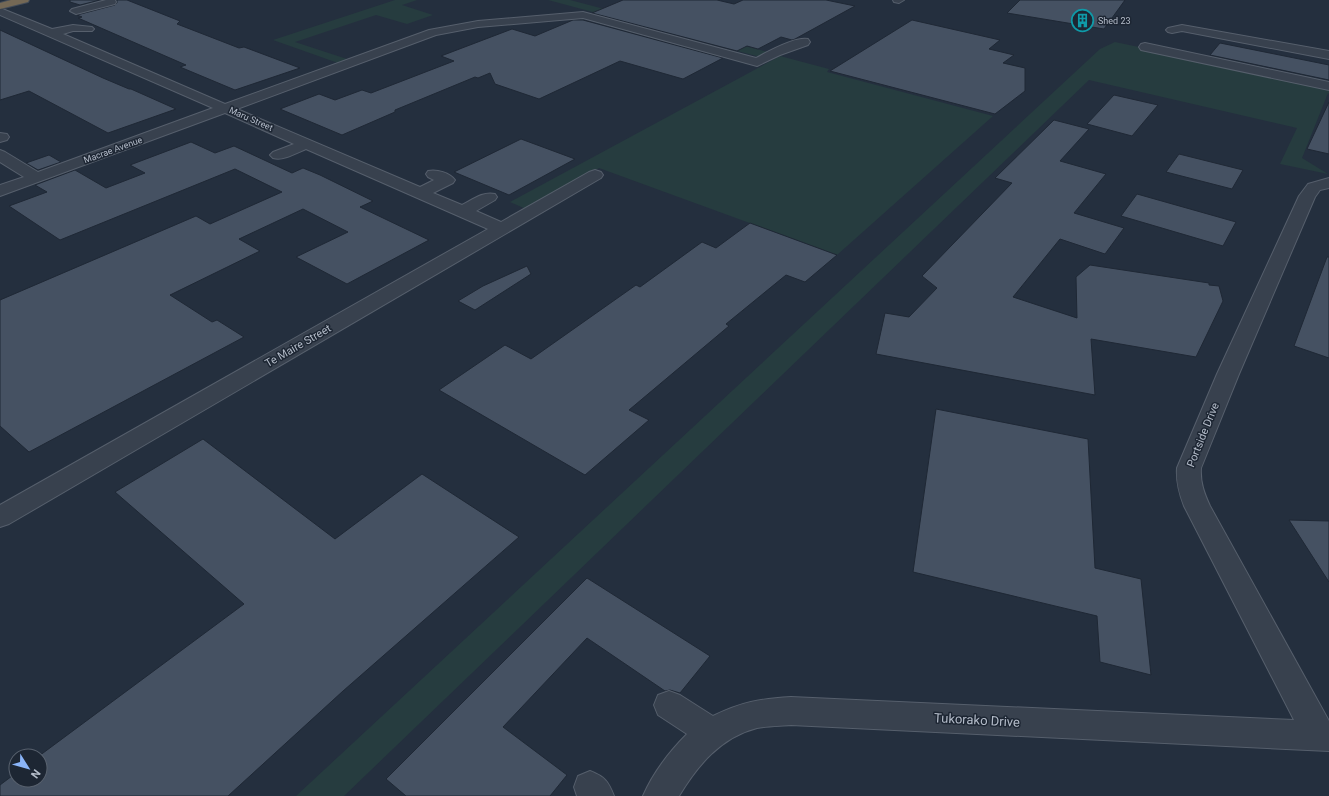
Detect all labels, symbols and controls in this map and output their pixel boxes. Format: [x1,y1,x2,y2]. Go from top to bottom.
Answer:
building icon: Shed 23 [1069,8,1095,34]
place label: Shed 23 [1098,16,1131,26]
street label: Maru Street [228,105,274,133]
street label: Macrae Avenue [82,135,144,165]
street label: Te Maire Street [263,322,334,370]
street label: Portside Drive [1184,401,1222,469]
street label: Tukorako Drive [934,710,1020,730]
north arrow [8,748,48,788]
text: N [28,767,43,781]

